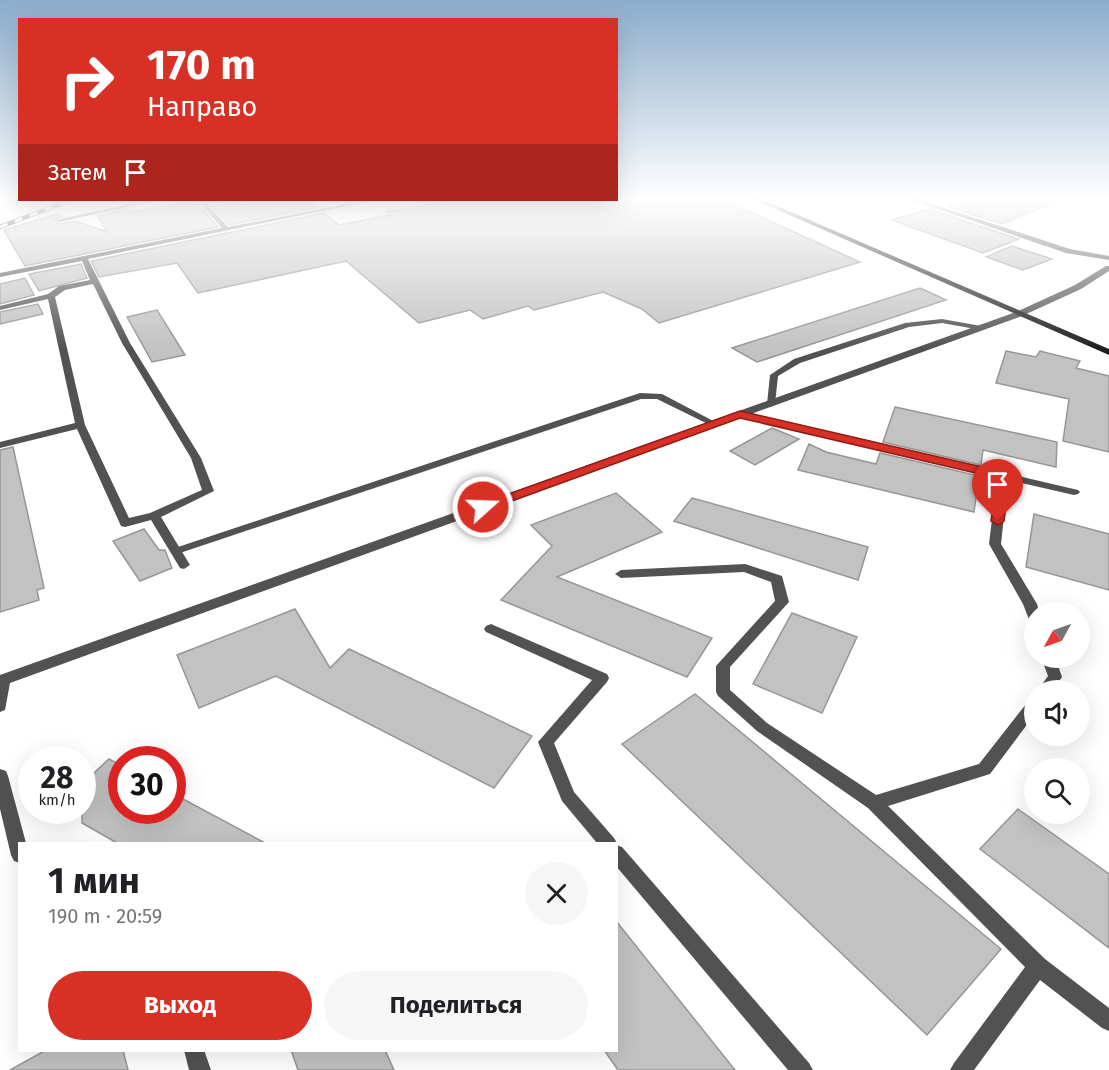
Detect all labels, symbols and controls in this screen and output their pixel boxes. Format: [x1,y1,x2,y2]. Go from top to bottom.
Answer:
text: 170 m [147,40,256,90]
icon: right [48,42,126,120]
text: Направо [147,91,257,123]
icon: arrive [119,156,152,189]
text: Затем [48,159,107,186]
pin [972,459,1023,521]
icon: arrive [981,468,1014,501]
position arrow [451,475,515,539]
north arrow [1024,602,1090,668]
map controls [1024,602,1090,824]
button: sound [1024,680,1090,746]
speed limit sign: 30 [108,746,186,824]
button: search [1024,758,1090,824]
text: 28 [41,760,73,796]
text: km/h [38,791,76,809]
text: 1 мин [48,859,140,903]
button: close [525,862,588,925]
text: 190 m · 20:59 [48,904,162,928]
button: Выход [48,971,312,1040]
button: Поделиться [324,971,588,1040]

